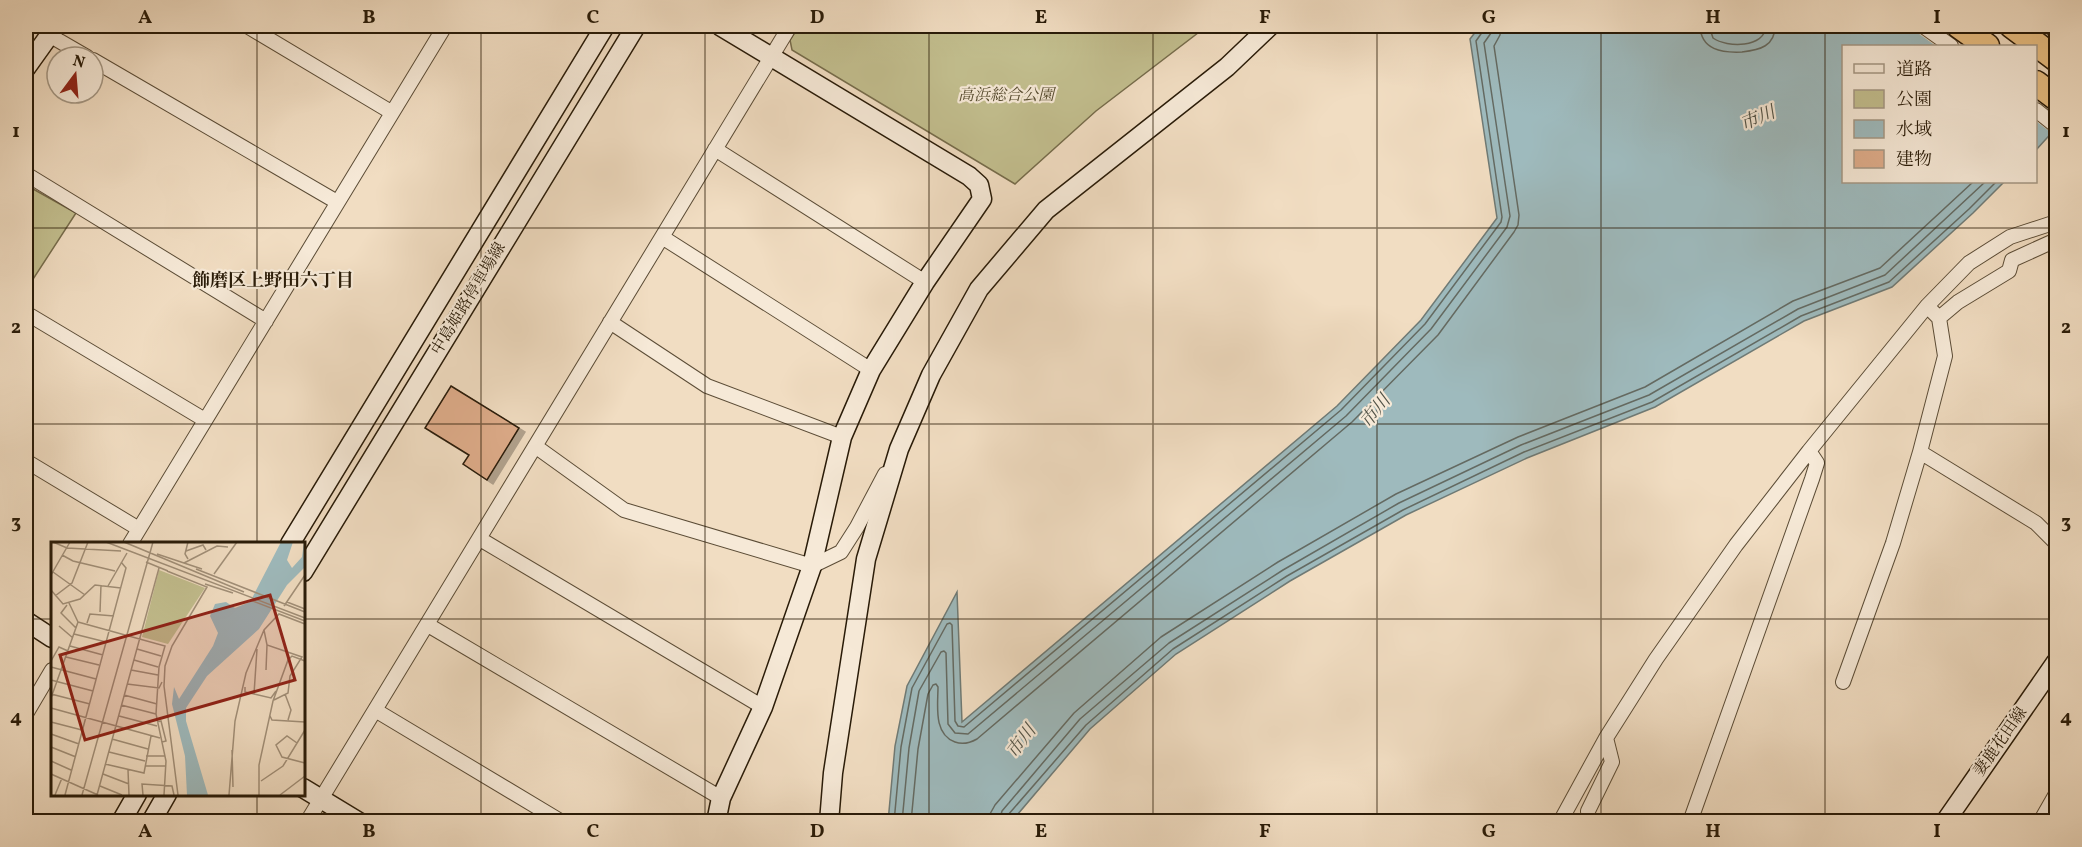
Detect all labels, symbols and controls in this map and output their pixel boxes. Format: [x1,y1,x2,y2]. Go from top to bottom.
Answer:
text: A [138,4,152,32]
text: B [362,4,376,32]
text: C [587,4,600,32]
text: D [810,4,824,32]
text: E [1035,4,1047,32]
text: F [1259,4,1271,32]
text: G [1482,4,1496,32]
text: H [1705,4,1721,32]
text: I [1933,4,1941,32]
north arrow [45,45,105,105]
legend [1842,45,2037,183]
text: N [70,50,88,75]
text: 道路 [1896,58,1932,83]
park label: 高浜総合公園 [958,85,1057,107]
text: 公園 [1896,88,1932,113]
water label: 市川 [1737,100,1781,138]
text: 1 [12,118,20,146]
text: 水域 [1896,118,1932,143]
text: 1 [2062,118,2070,146]
text: 建物 [1896,148,1932,173]
street label: 中島姫路停車場線 [427,238,511,360]
district label: 飾磨区上野田六丁目 [192,269,354,294]
text: 2 [11,314,21,342]
text: 2 [2061,314,2071,342]
water label: 市川 [1355,389,1398,434]
text: 3 [11,509,21,537]
text: 3 [2061,509,2071,537]
inset map [51,542,304,796]
street label: 妻鹿花田線 [1969,703,2033,781]
text: 4 [10,704,22,732]
text: 4 [2060,704,2072,732]
water label: 市川 [1001,719,1044,764]
text: A [138,818,152,846]
text: B [362,818,376,846]
text: C [587,818,600,846]
text: D [810,818,824,846]
text: E [1035,818,1047,846]
text: F [1259,818,1271,846]
text: G [1482,818,1496,846]
text: H [1705,818,1721,846]
text: I [1933,818,1941,846]

